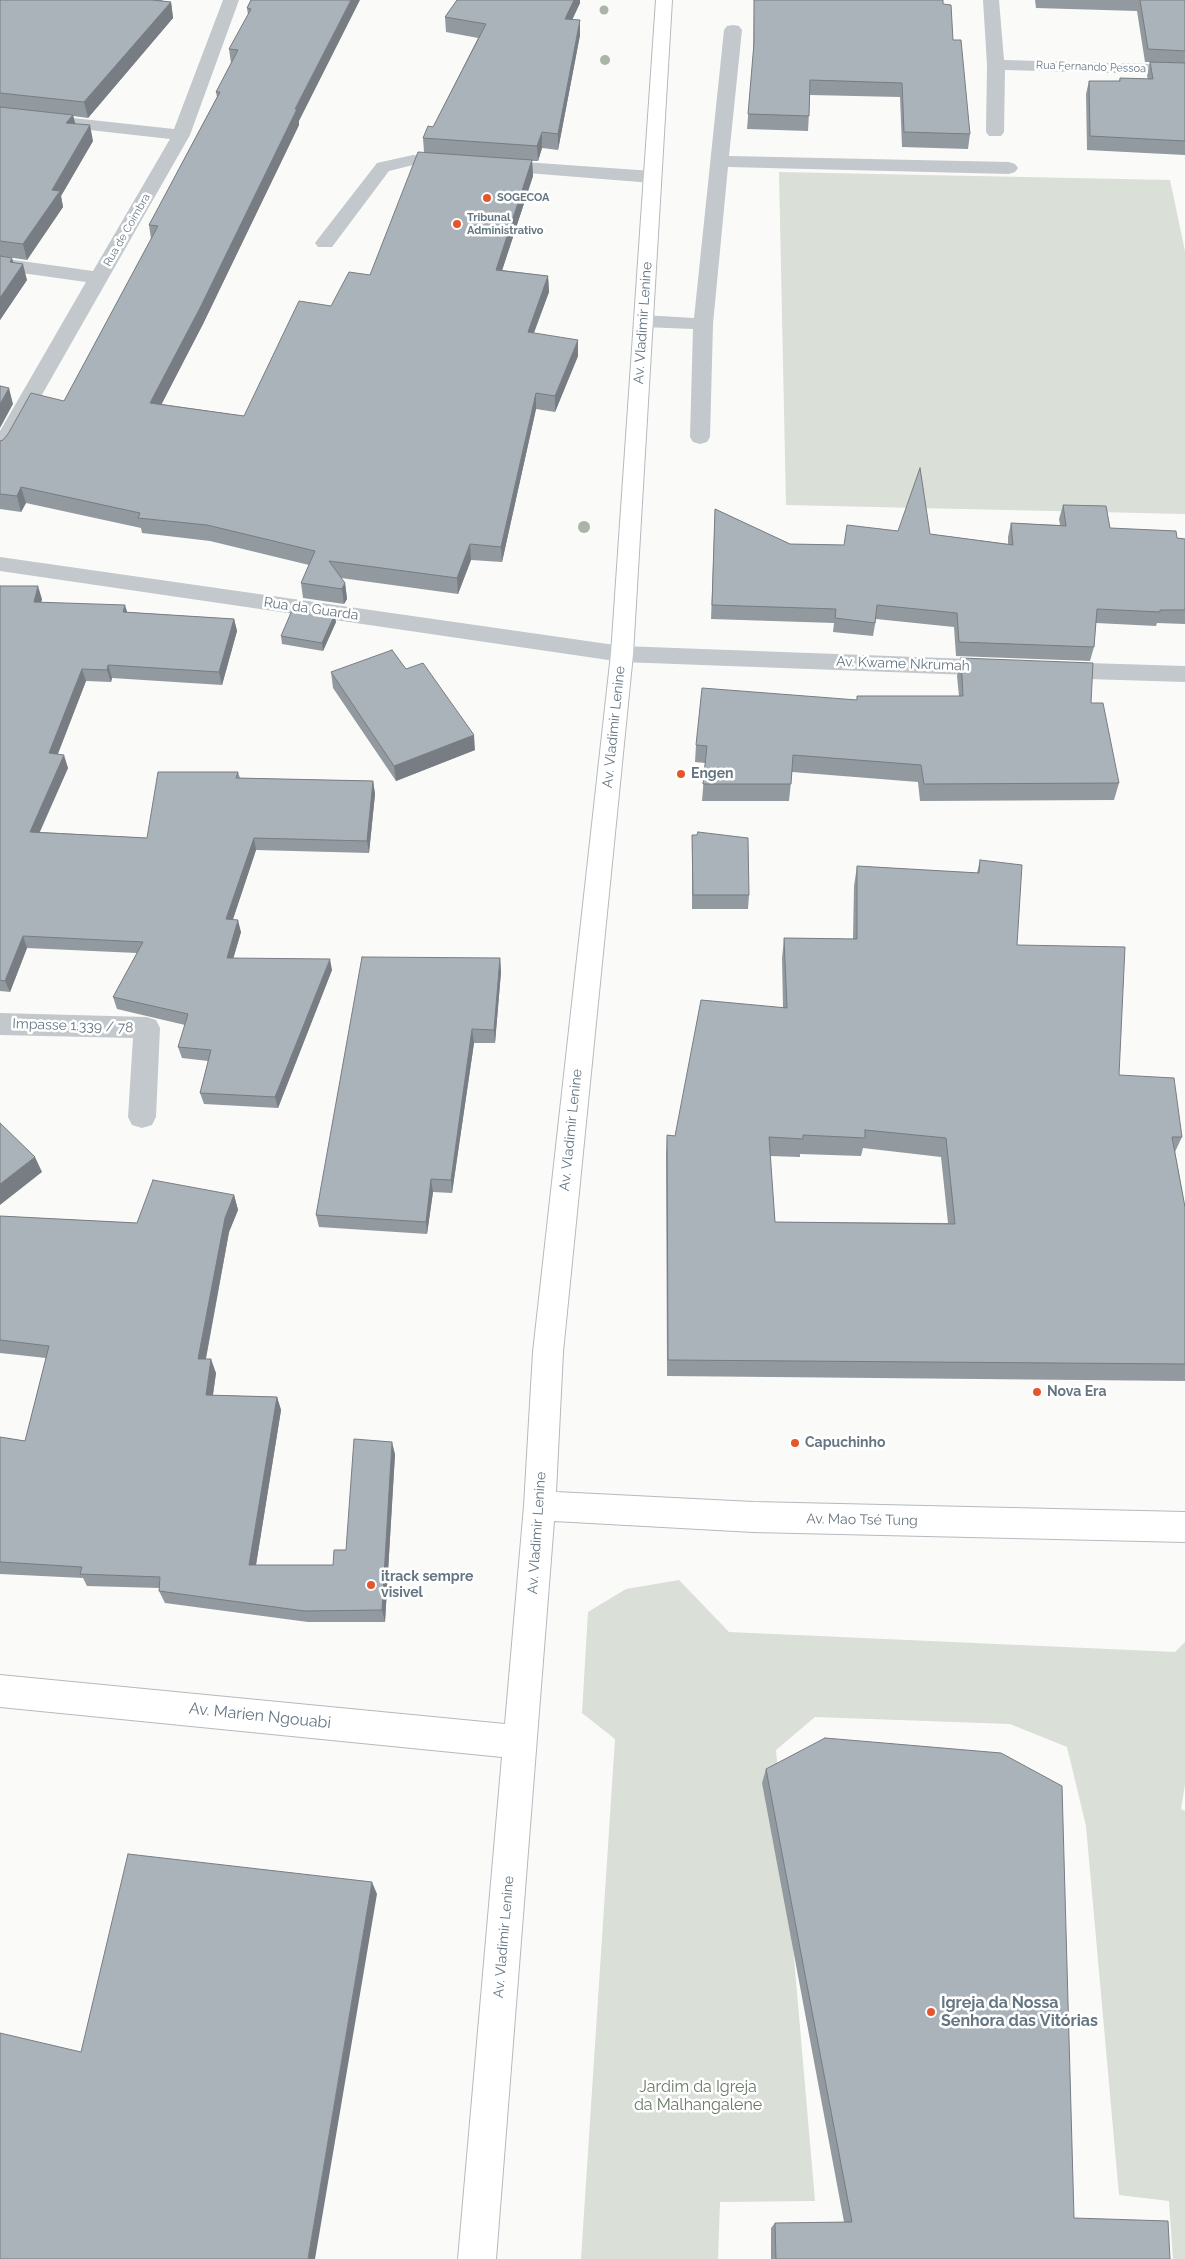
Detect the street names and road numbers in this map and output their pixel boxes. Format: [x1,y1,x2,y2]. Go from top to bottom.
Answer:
street label: Rua Fernando Pessoa [1036,58,1146,76]
street label: Rua de Coimbra [101,191,153,269]
street label: Av. Vladimir Lenine [630,261,656,385]
street label: Rua da Guarda [263,594,359,624]
street label: Av. Kwame Nkrumah [836,653,970,675]
street label: Av. Vladimir Lenine [599,665,629,789]
street label: Impasse 1.339 / 78 [12,1015,134,1037]
street label: Av. Vladimir Lenine [556,1068,586,1192]
street label: Av. Vladimir Lenine [524,1471,550,1595]
street label: Av. Mao Tsé Tung [806,1511,918,1529]
street label: Av. Marien Ngouabi [188,1699,332,1733]
street label: Av. Vladimir Lenine [490,1875,518,1999]

